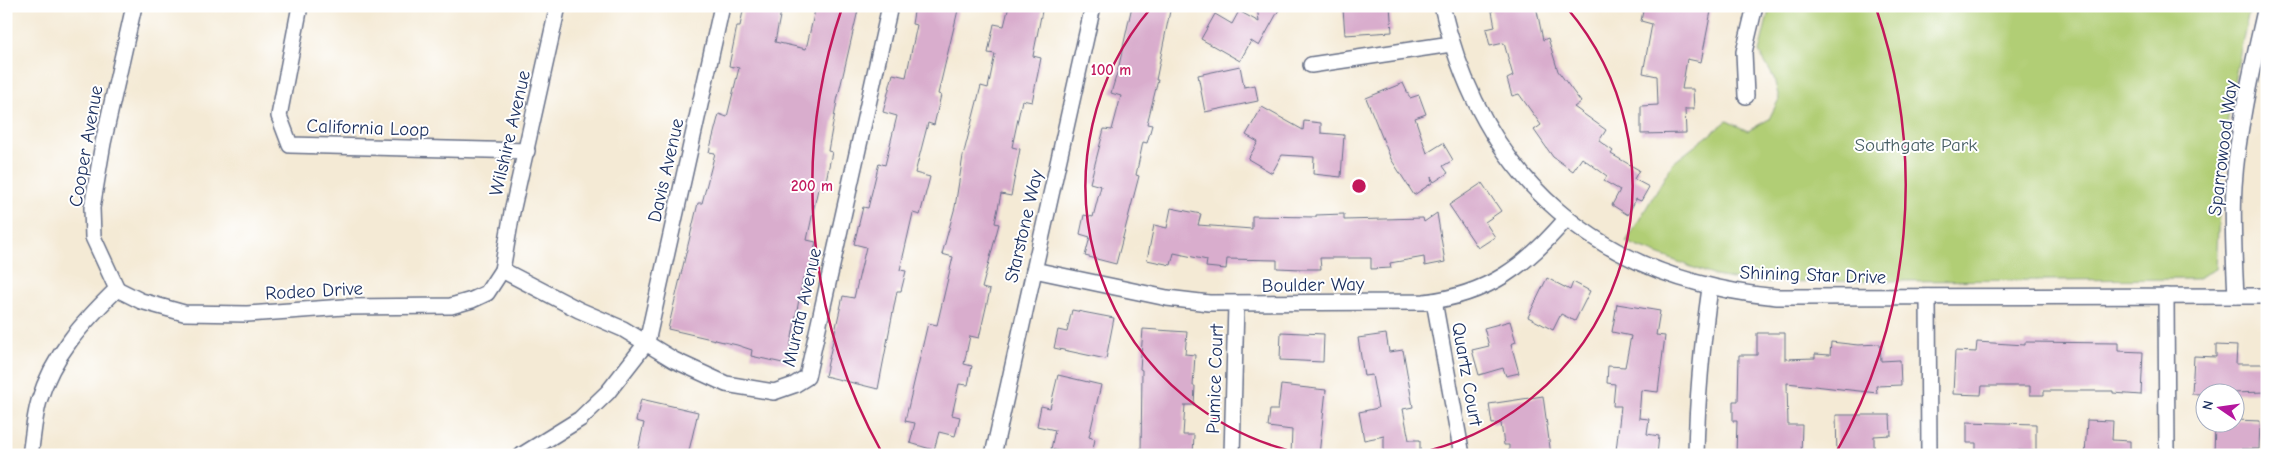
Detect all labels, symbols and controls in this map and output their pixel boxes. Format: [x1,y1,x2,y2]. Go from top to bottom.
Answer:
text: 100 m [1091,61,1131,79]
street label: Wilshire Avenue [485,68,535,198]
street label: Sparrowood Way [2204,79,2242,217]
street label: Cooper Avenue [64,84,108,209]
street label: California Loop [306,115,430,141]
street label: Davis Avenue [643,116,689,224]
park label: Southgate Park [1855,134,1978,156]
street label: Starstone Way [1000,167,1048,285]
text: 200 m [791,177,833,195]
centre of rings [1350,177,1368,195]
street label: Murata Avenue [778,246,826,369]
street label: Shining Star Drive [1739,261,1887,289]
street label: Boulder Way [1261,273,1365,297]
street label: Rodeo Drive [265,277,364,305]
street label: Quartz Court [1447,321,1487,428]
street label: Pumice Court [1202,323,1228,434]
north arrow [2196,384,2246,434]
text: N [2199,399,2217,412]

